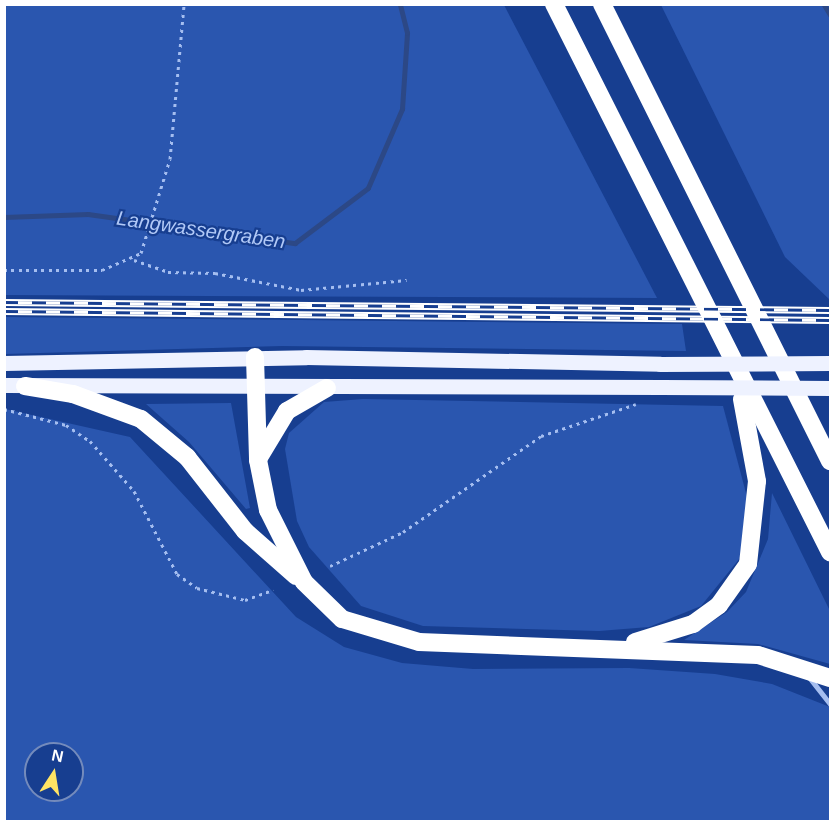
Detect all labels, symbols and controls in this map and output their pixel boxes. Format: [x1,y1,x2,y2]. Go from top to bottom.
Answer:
water label: Langwassergraben [115,206,287,254]
north arrow [24,742,84,802]
text: N [50,746,65,765]

